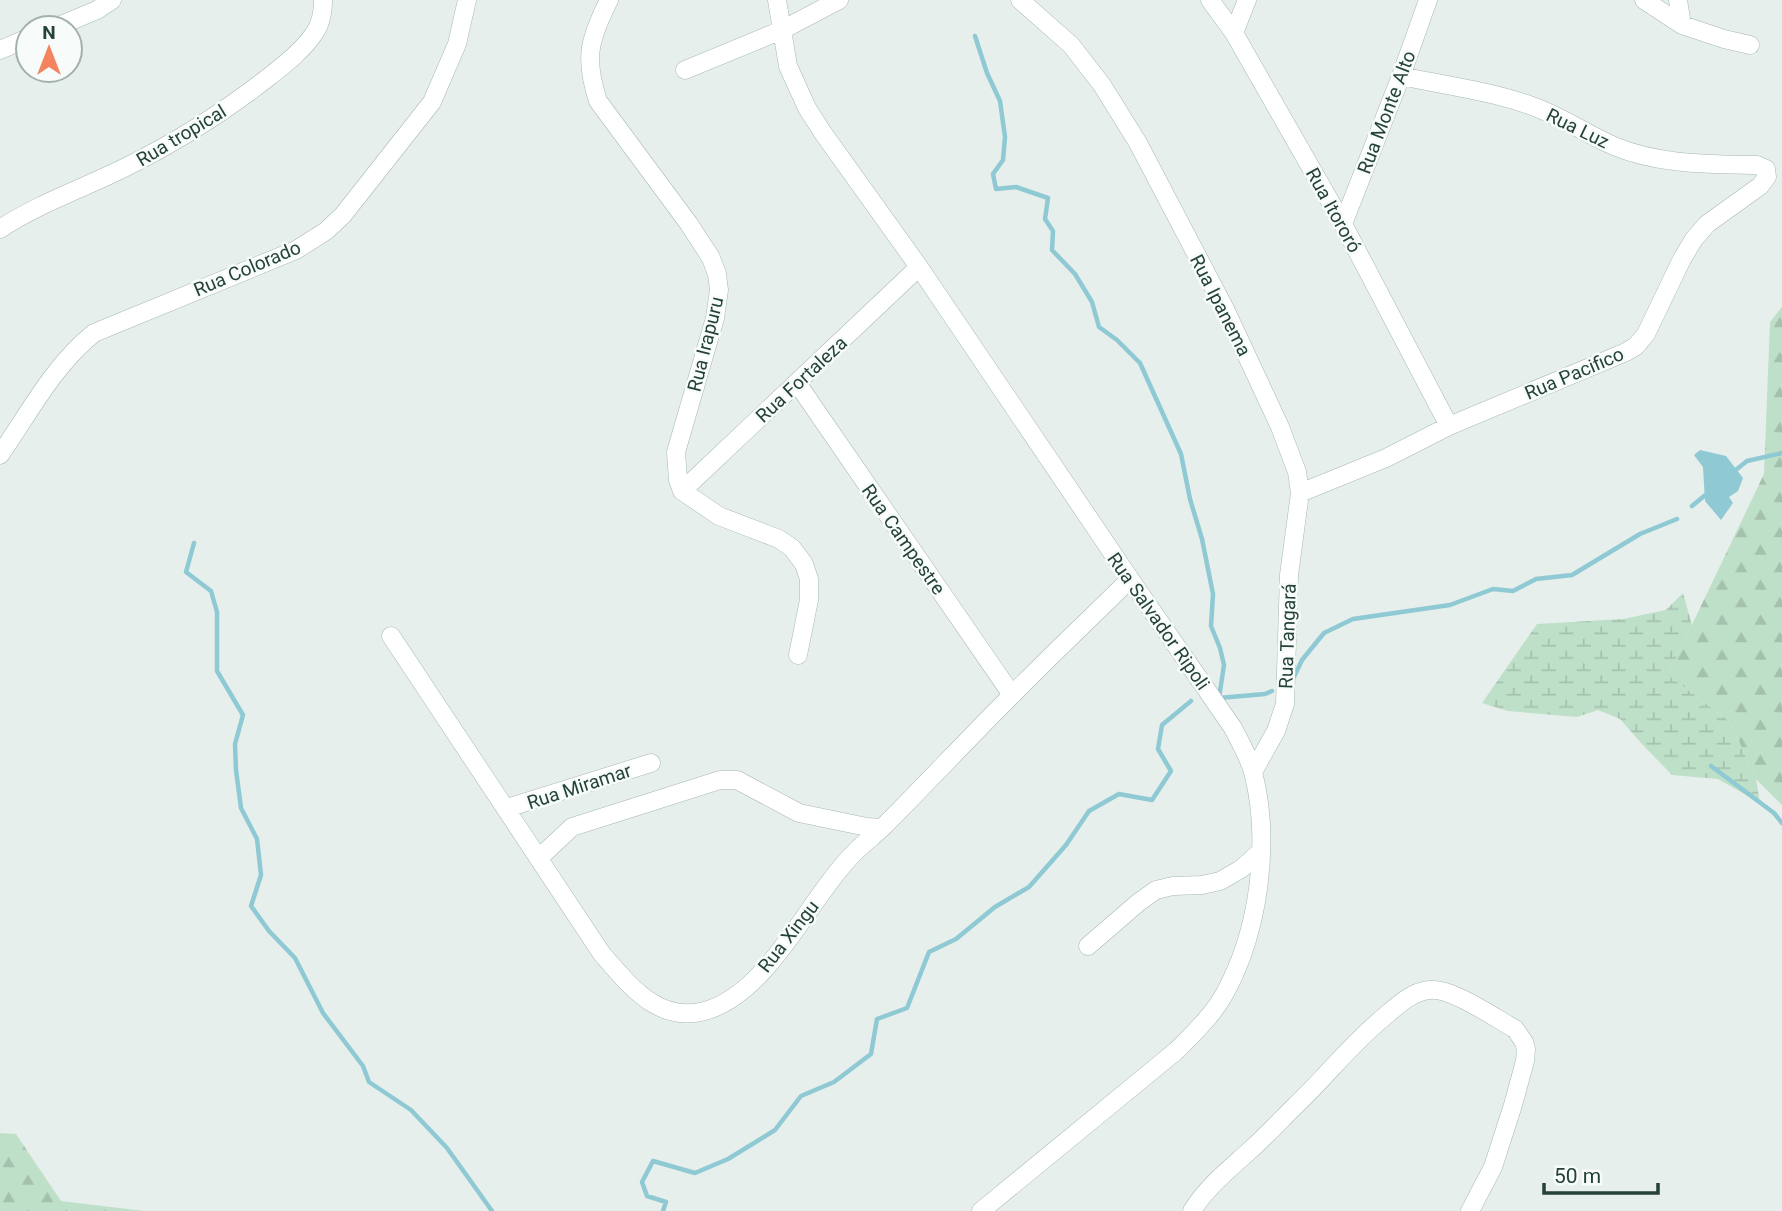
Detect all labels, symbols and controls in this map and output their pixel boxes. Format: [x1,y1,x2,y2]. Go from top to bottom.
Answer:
north arrow [14,14,84,84]
text: N [42,21,56,44]
street label: Rua Monte Alto [1352,47,1421,177]
street label: Rua tropical [132,100,230,171]
street label: Rua Luz [1543,103,1613,153]
street label: Rua Itororó [1301,164,1366,257]
street label: Rua Colorado [190,236,304,301]
street label: Rua Ipanema [1185,251,1256,360]
street label: Rua Irapuru [683,294,728,394]
street label: Rua Fortaleza [751,331,852,427]
street label: Rua Pacifico [1521,342,1627,405]
street label: Rua Campestre [857,480,950,599]
street label: Rua Salvador Ripoli [1103,548,1215,695]
street label: Rua Tangará [1274,583,1301,689]
street label: Rua Miramar [524,759,635,814]
street label: Rua Xingu [753,896,824,977]
scale bar [1544,1152,1658,1196]
text: 50 m [1554,1164,1601,1188]

